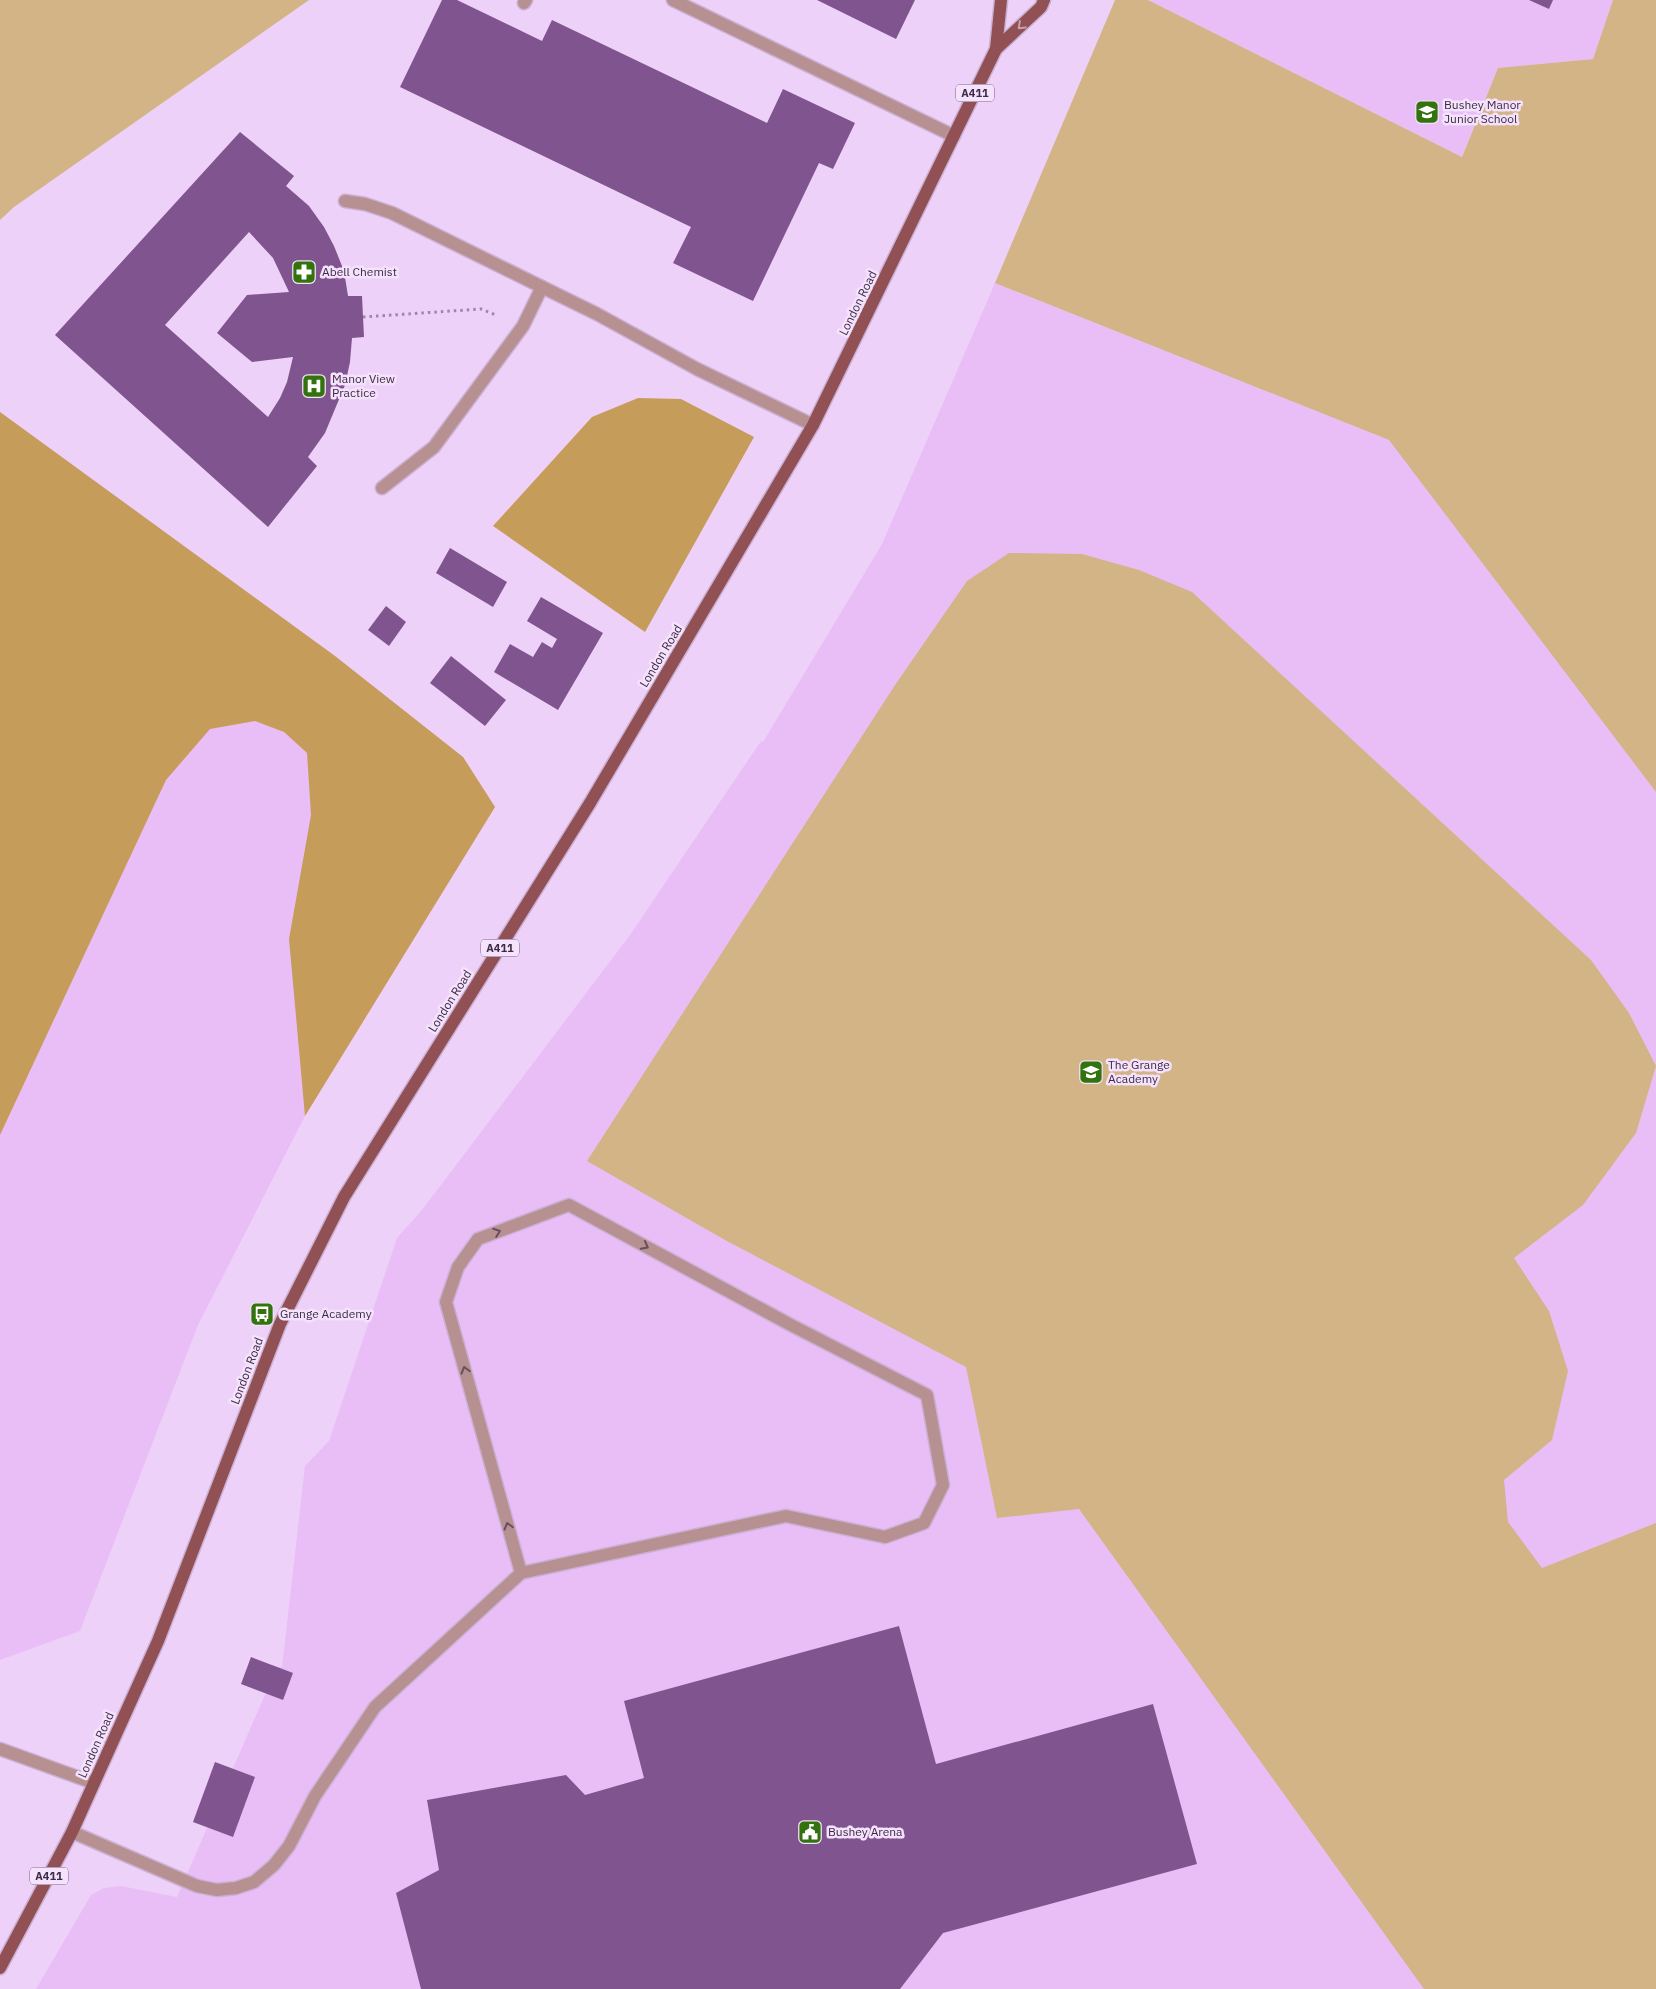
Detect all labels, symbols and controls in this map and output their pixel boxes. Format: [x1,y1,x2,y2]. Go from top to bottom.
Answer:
one-way arrow [1018,20,1027,29]
road number: A411 [956,85,994,102]
place label: Bushey Manor Junior School [1444,97,1521,126]
school or university icon: Bushey Manor Junior School [1414,99,1440,125]
pharmacy icon: Abell Chemist [291,259,317,285]
place label: Abell Chemist [322,264,397,279]
street label: London Road [835,268,880,338]
place label: Manor View Practice [332,371,395,400]
hospital icon: Manor View Practice [301,373,327,399]
street label: London Road [636,622,685,690]
road number: A411 [481,940,519,956]
street label: London Road [425,967,475,1035]
place label: The Grange Academy [1108,1057,1170,1086]
school or university icon: The Grange Academy [1078,1059,1104,1085]
one-way arrow [492,1228,501,1238]
one-way arrow [640,1239,649,1249]
bus stop icon: Grange Academy [249,1301,275,1327]
place label: Grange Academy [280,1306,372,1321]
street label: London Road [227,1335,266,1406]
one-way arrow [460,1366,470,1374]
one-way arrow [504,1523,514,1531]
street label: London Road [74,1710,117,1780]
public building icon: Bushey Arena [797,1819,823,1845]
place label: Bushey Arena [828,1824,903,1839]
road number: A411 [30,1868,68,1884]

